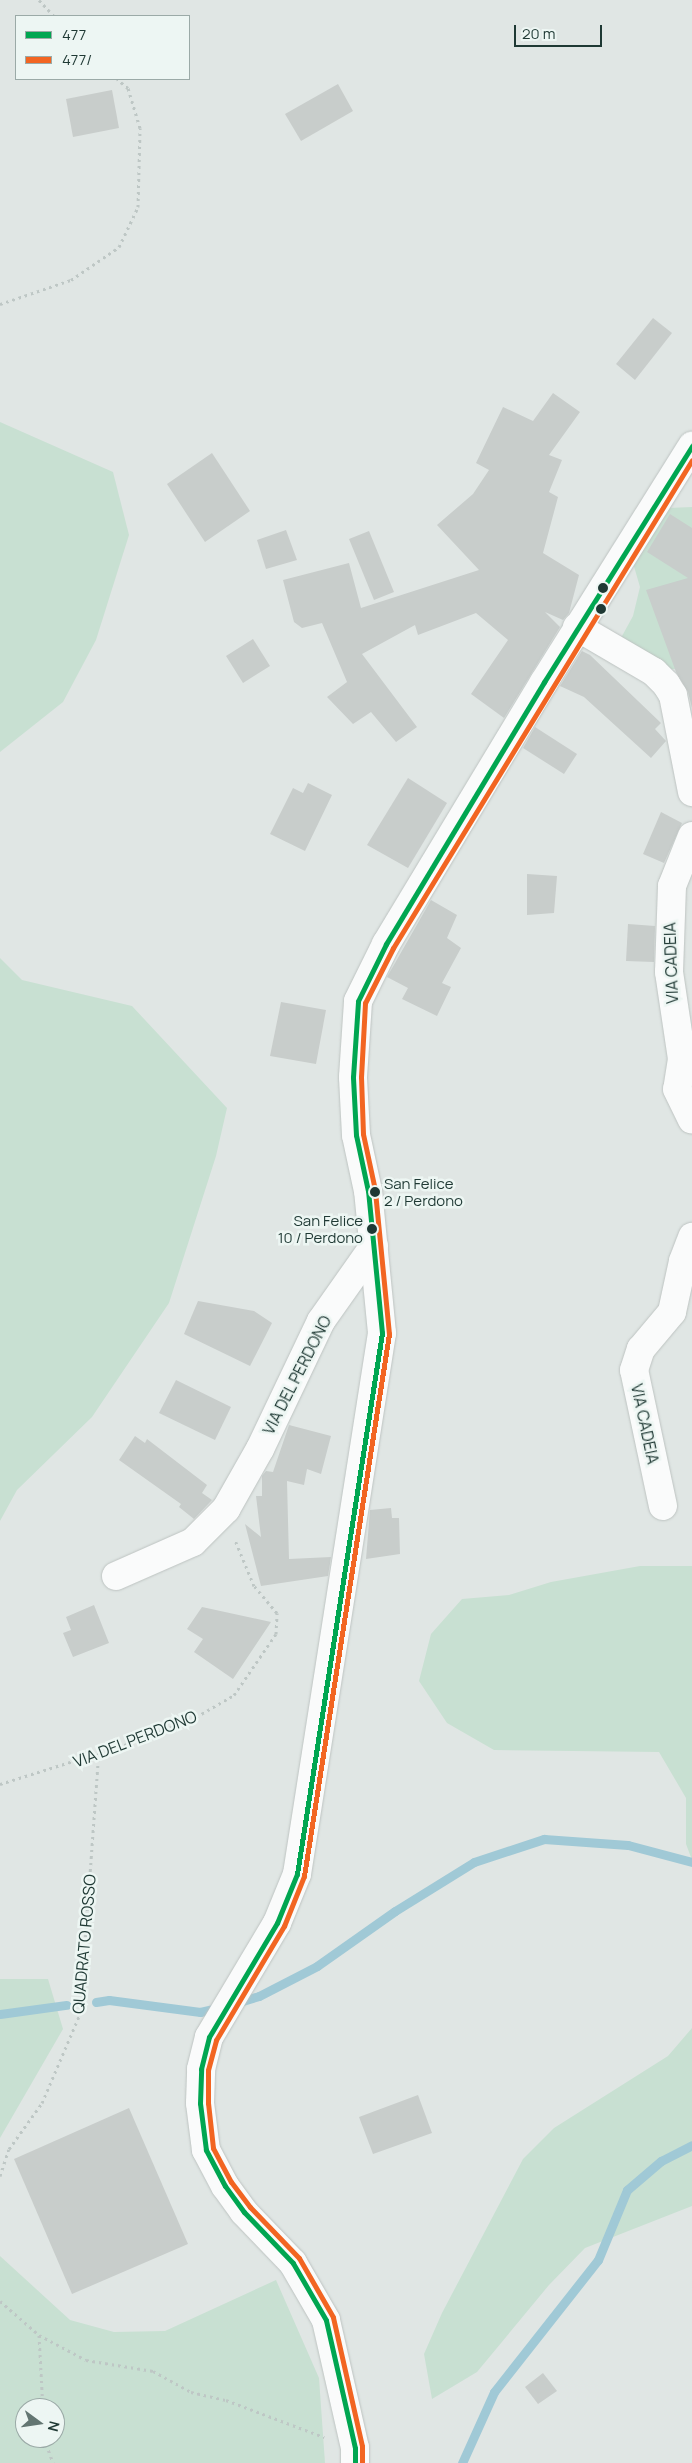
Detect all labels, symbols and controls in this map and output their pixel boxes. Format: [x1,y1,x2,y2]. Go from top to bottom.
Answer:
legend [15,15,190,80]
scale bar [517,15,604,47]
text: 20 m [522,23,555,44]
text: 477 [62,24,86,45]
text: 477/ [62,49,92,70]
unlabelled marker [598,583,608,593]
unlabelled marker [596,604,606,614]
street label: VIA CADEIA [660,922,682,1004]
place label: San Felice 2 / Perdono [384,1174,463,1209]
marker: San Felice 2 / Perdono [370,1187,380,1197]
place label: San Felice 10 / Perdono [278,1211,363,1246]
marker: San Felice 10 / Perdono [367,1224,377,1234]
street label: VIA DEL PERDONO [259,1312,335,1438]
street label: VIA CADEIA [627,1382,663,1466]
street label: VIA DEL PERDONO [70,1706,200,1772]
street label: QUADRATO ROSSO [68,1873,100,2015]
north arrow [15,2398,65,2448]
text: N [44,2419,65,2434]

